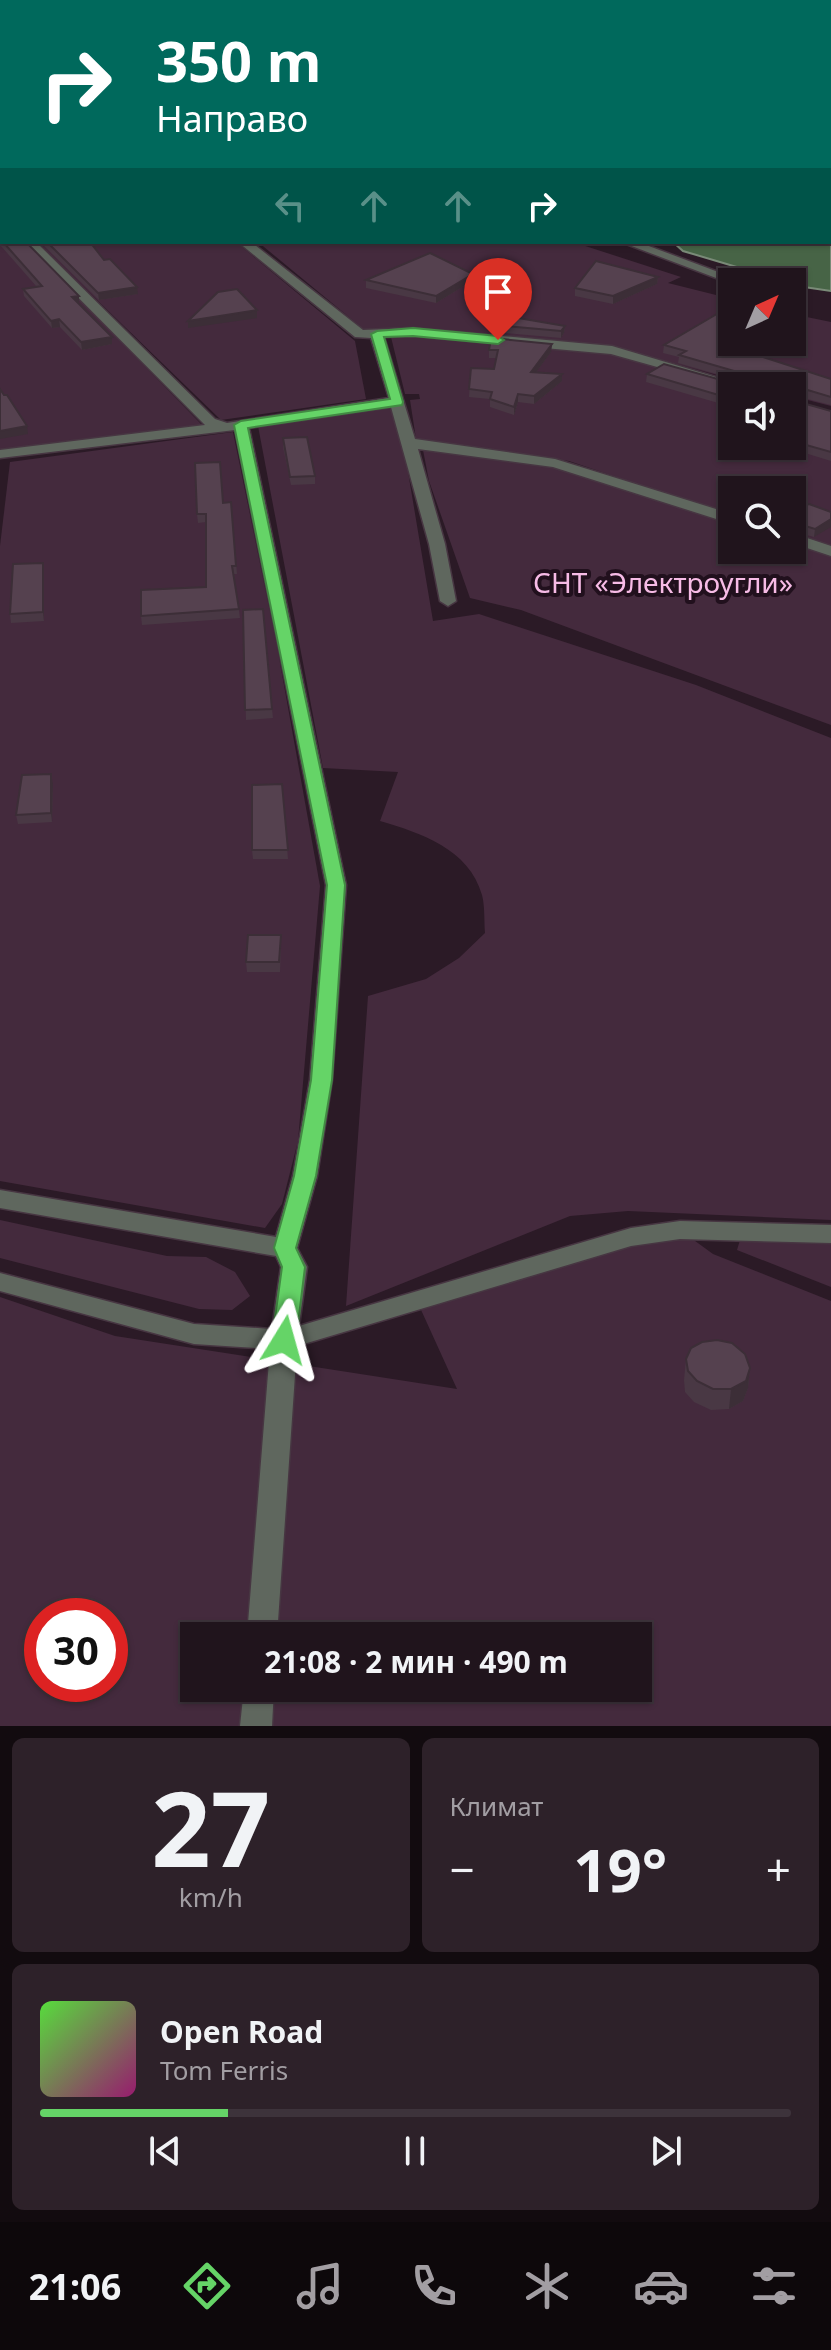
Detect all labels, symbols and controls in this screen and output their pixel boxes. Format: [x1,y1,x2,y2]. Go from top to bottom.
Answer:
text: 350 m [156,22,321,98]
icon: right [24,32,128,136]
text: Направо [156,94,308,143]
icon: left [268,184,312,228]
icon: ahead [352,184,396,228]
icon: ahead [436,184,480,228]
icon: right [520,184,564,228]
pin [464,258,532,340]
north arrow [718,268,806,356]
map controls [718,268,806,564]
icon: arrive [476,270,520,314]
button: sound [718,372,806,460]
button: search [718,476,806,564]
park label: СНТ «Электроугли» [533,563,793,601]
position arrow [242,1298,326,1382]
speed limit sign: 30 [24,1598,128,1702]
text: 21:08 · 2 мин · 490 m [264,1641,568,1682]
text: 27 [151,1756,270,1897]
text: Климат [450,1788,543,1824]
text: 19° [573,1828,667,1910]
text: − [450,1839,475,1899]
text: + [766,1839,791,1899]
text: km/h [179,1879,243,1915]
text: Open Road [160,2011,323,2052]
text: Tom Ferris [160,2052,288,2088]
icon: previous [143,2129,187,2173]
icon: pause [393,2129,437,2173]
icon: next [644,2129,688,2173]
icon: directions [179,2258,235,2314]
icon: music [292,2258,348,2314]
icon: phone [406,2258,462,2314]
icon: climate [519,2258,575,2314]
icon: car [633,2258,689,2314]
icon: filters [746,2258,802,2314]
text: 21:06 [29,2262,121,2311]

